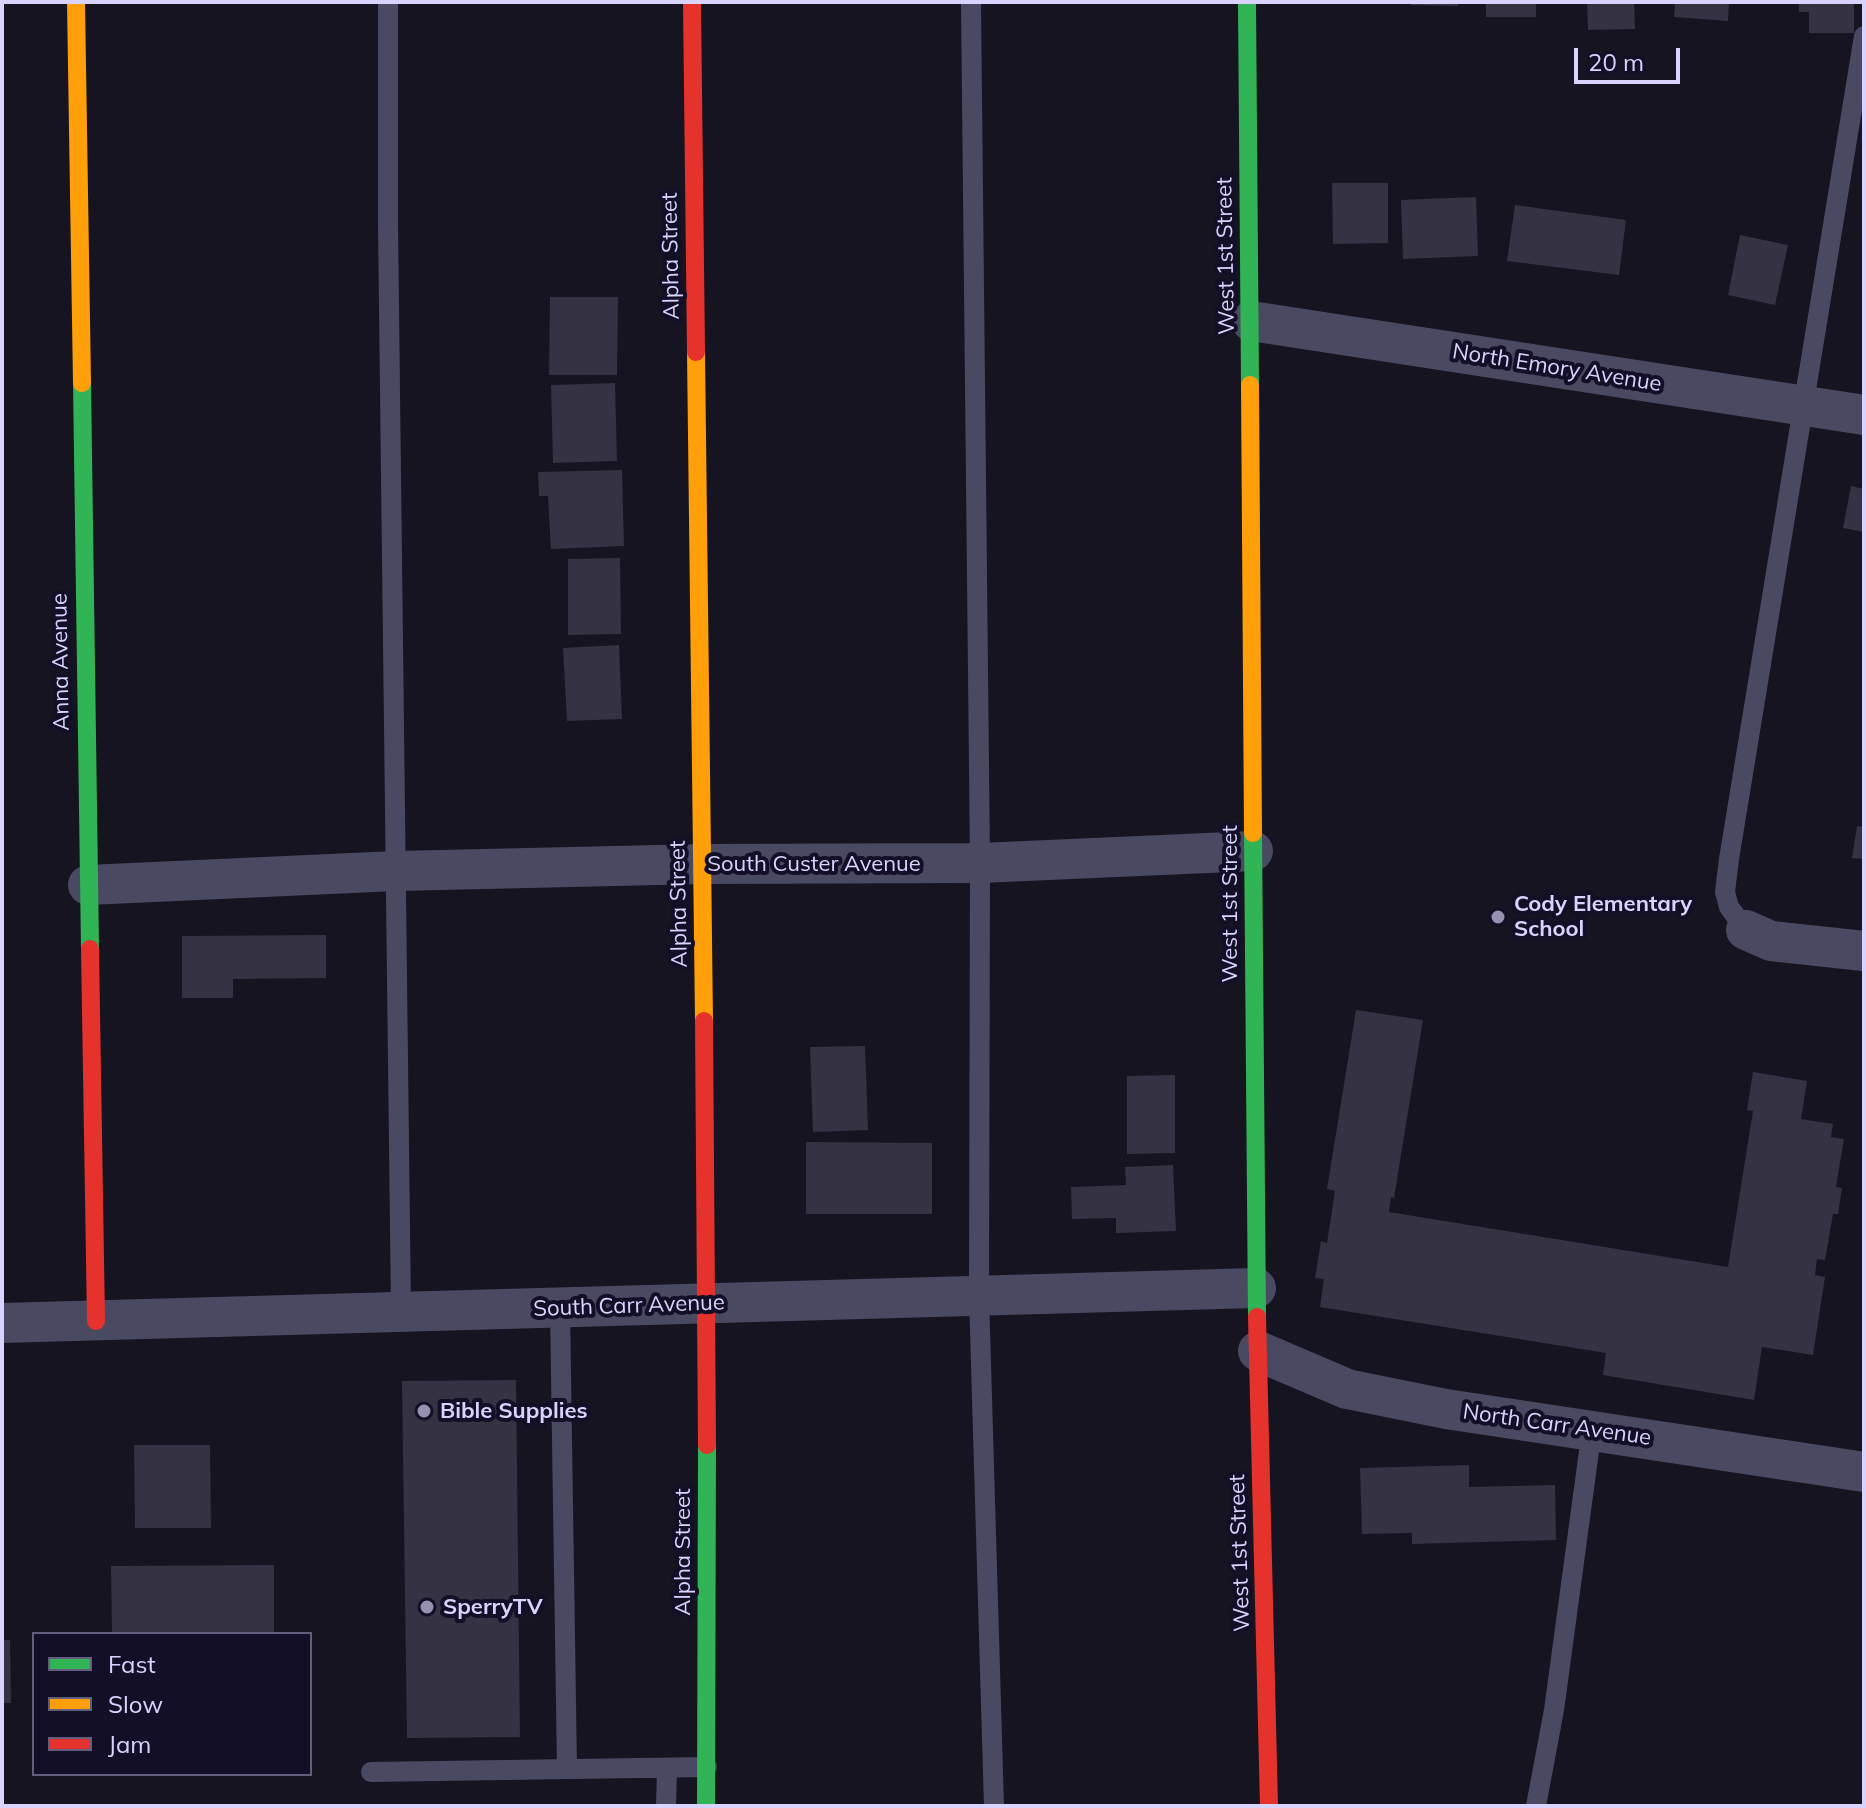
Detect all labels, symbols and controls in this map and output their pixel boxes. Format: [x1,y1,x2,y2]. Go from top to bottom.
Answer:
scale bar [1578,32,1684,82]
text: 20 m [1588,47,1644,77]
street label: West 1st Street [1211,177,1241,335]
street label: Alpha Street [657,192,685,320]
street label: North Emory Avenue [1451,338,1663,398]
street label: Anna Avenue [47,593,75,731]
street label: West 1st Street [1217,825,1243,983]
street label: Alpha Street [665,840,693,968]
street label: South Custer Avenue [707,851,921,877]
place label: Cody Elementary School [1514,891,1692,942]
marker: Cody Elementary School [1489,908,1507,926]
street label: South Carr Avenue [533,1289,725,1323]
place label: Bible Supplies [440,1398,588,1424]
street label: North Carr Avenue [1461,1399,1653,1451]
marker: Bible Supplies [415,1402,433,1420]
street label: West 1st Street [1224,1474,1256,1632]
street label: Alpha Street [670,1488,696,1616]
place label: SperryTV [443,1594,543,1620]
marker: SperryTV [418,1598,436,1616]
legend [32,1632,312,1776]
text: Fast [108,1649,156,1679]
text: Slow [108,1689,163,1719]
text: Jam [108,1729,151,1759]

